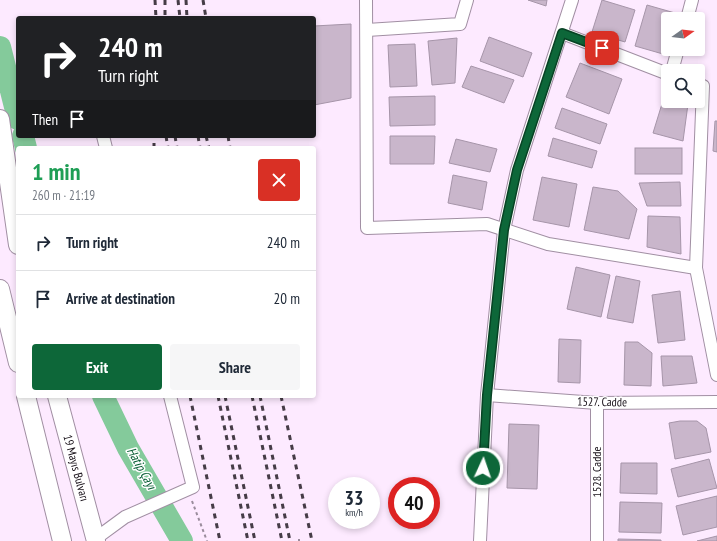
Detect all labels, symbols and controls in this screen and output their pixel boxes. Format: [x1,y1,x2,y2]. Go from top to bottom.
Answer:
north arrow [661,12,705,56]
map controls [661,12,705,108]
text: 240 m [98,28,162,65]
pin [585,31,619,65]
icon: right [32,32,84,84]
icon: arrive [591,37,613,59]
text: Turn right [98,64,158,87]
button: search [661,64,705,108]
icon: arrive [66,108,88,130]
text: Then [32,110,58,129]
text: 1 min [32,156,80,187]
button: close [258,159,300,201]
text: 260 m · 21:19 [32,187,95,204]
icon: right [32,232,54,254]
text: Turn right [66,233,118,252]
text: 240 m [267,233,300,252]
icon: arrive [32,288,54,310]
text: Arrive at destination [66,289,175,308]
text: 20 m [274,289,300,308]
button: Exit [32,344,162,390]
button: Share [170,344,300,390]
street label: 1527. Cadde [577,394,627,409]
street label: 19 Mayıs Bulvarı [60,433,93,503]
water label: Hatip Çayı [123,444,161,493]
street label: 1528. Cadde [589,446,604,497]
position arrow [462,447,504,489]
speed limit sign: 40 [388,477,440,529]
text: 33 [344,485,364,511]
text: km/h [345,506,363,519]

